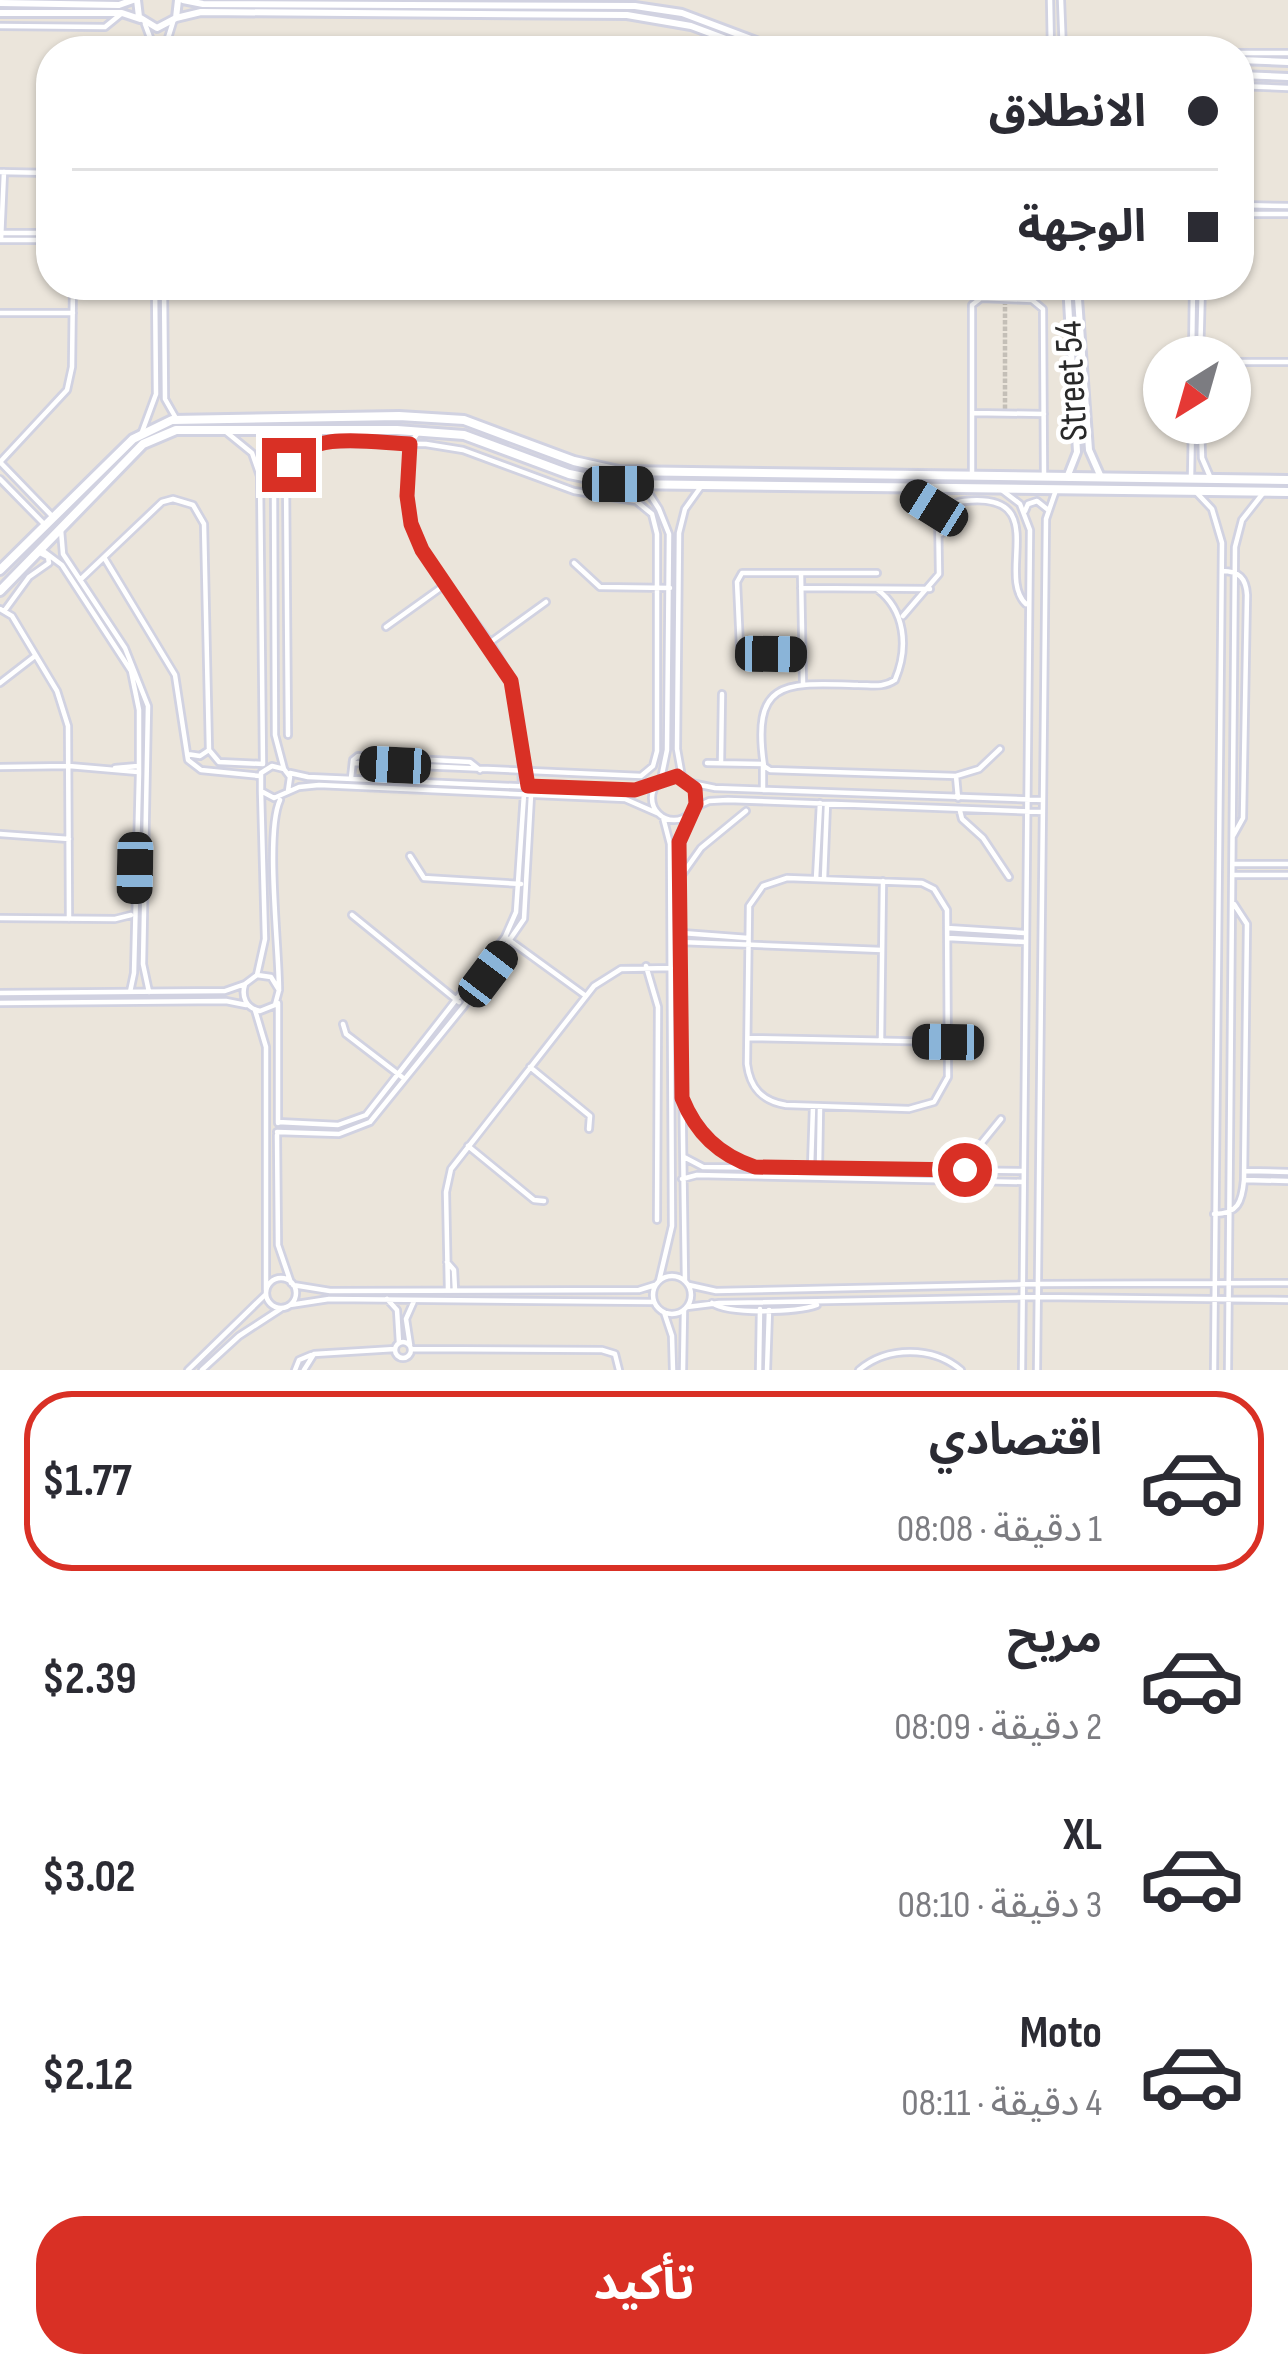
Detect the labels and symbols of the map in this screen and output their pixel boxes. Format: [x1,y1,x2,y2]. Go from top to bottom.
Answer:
street label: Street 54 [1045,320,1099,442]
north arrow [1143,336,1251,444]
route end [262,438,316,492]
car [582,466,654,502]
car [894,474,974,542]
car [735,635,807,673]
car [358,745,432,785]
car [116,832,154,904]
car [452,934,524,1014]
car [912,1023,984,1061]
route start [938,1143,992,1197]

